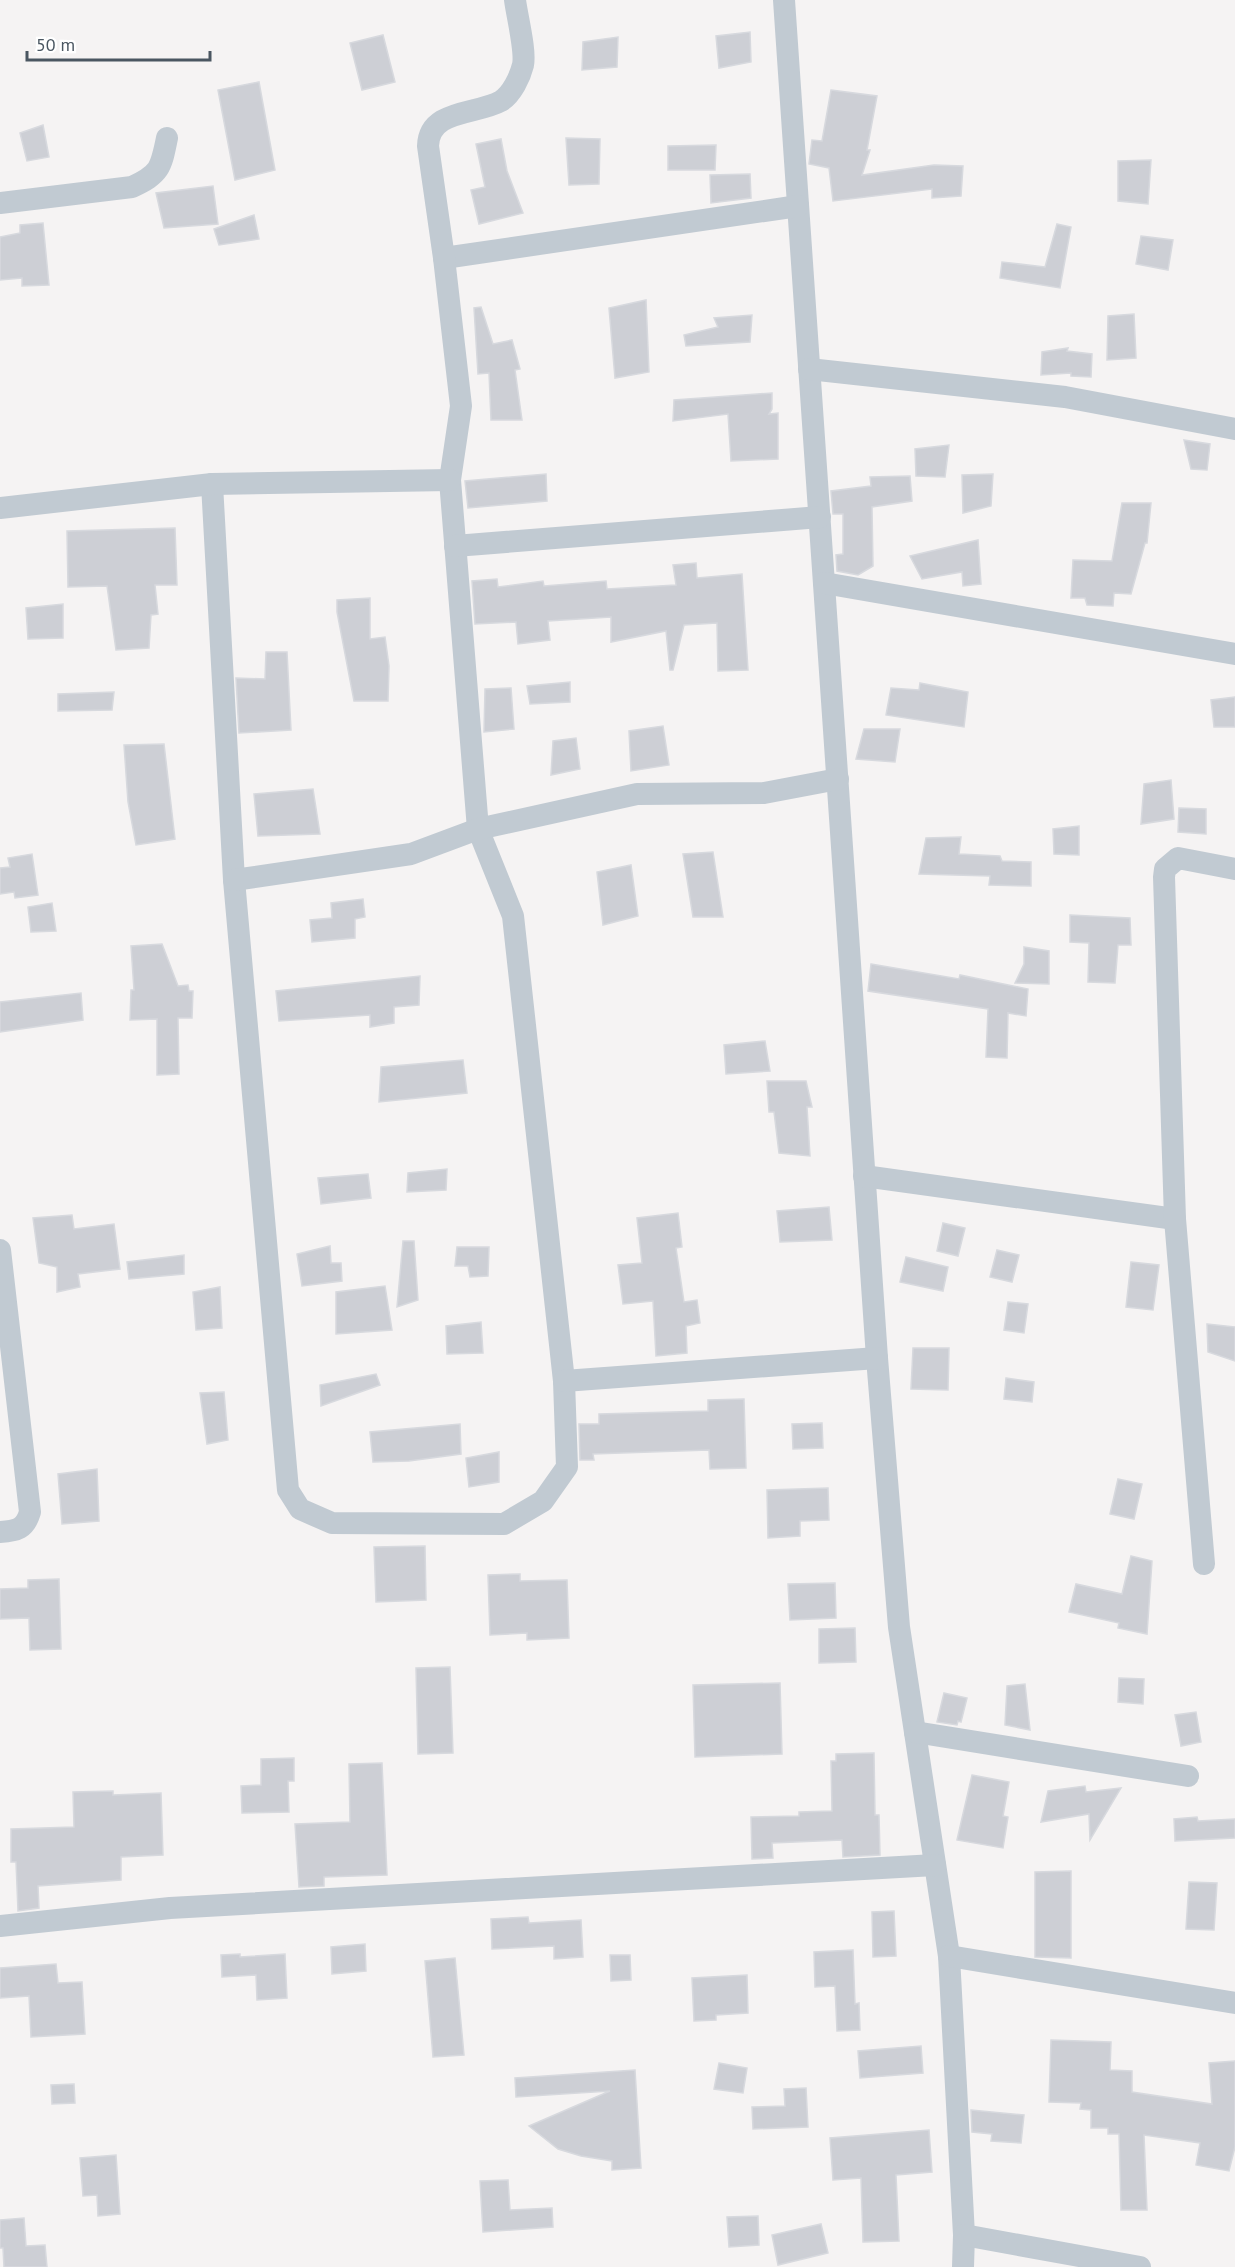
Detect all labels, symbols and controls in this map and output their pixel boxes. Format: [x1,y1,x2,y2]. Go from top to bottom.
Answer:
scale bar [27,24,210,62]
text: 50 m [36,33,75,56]

